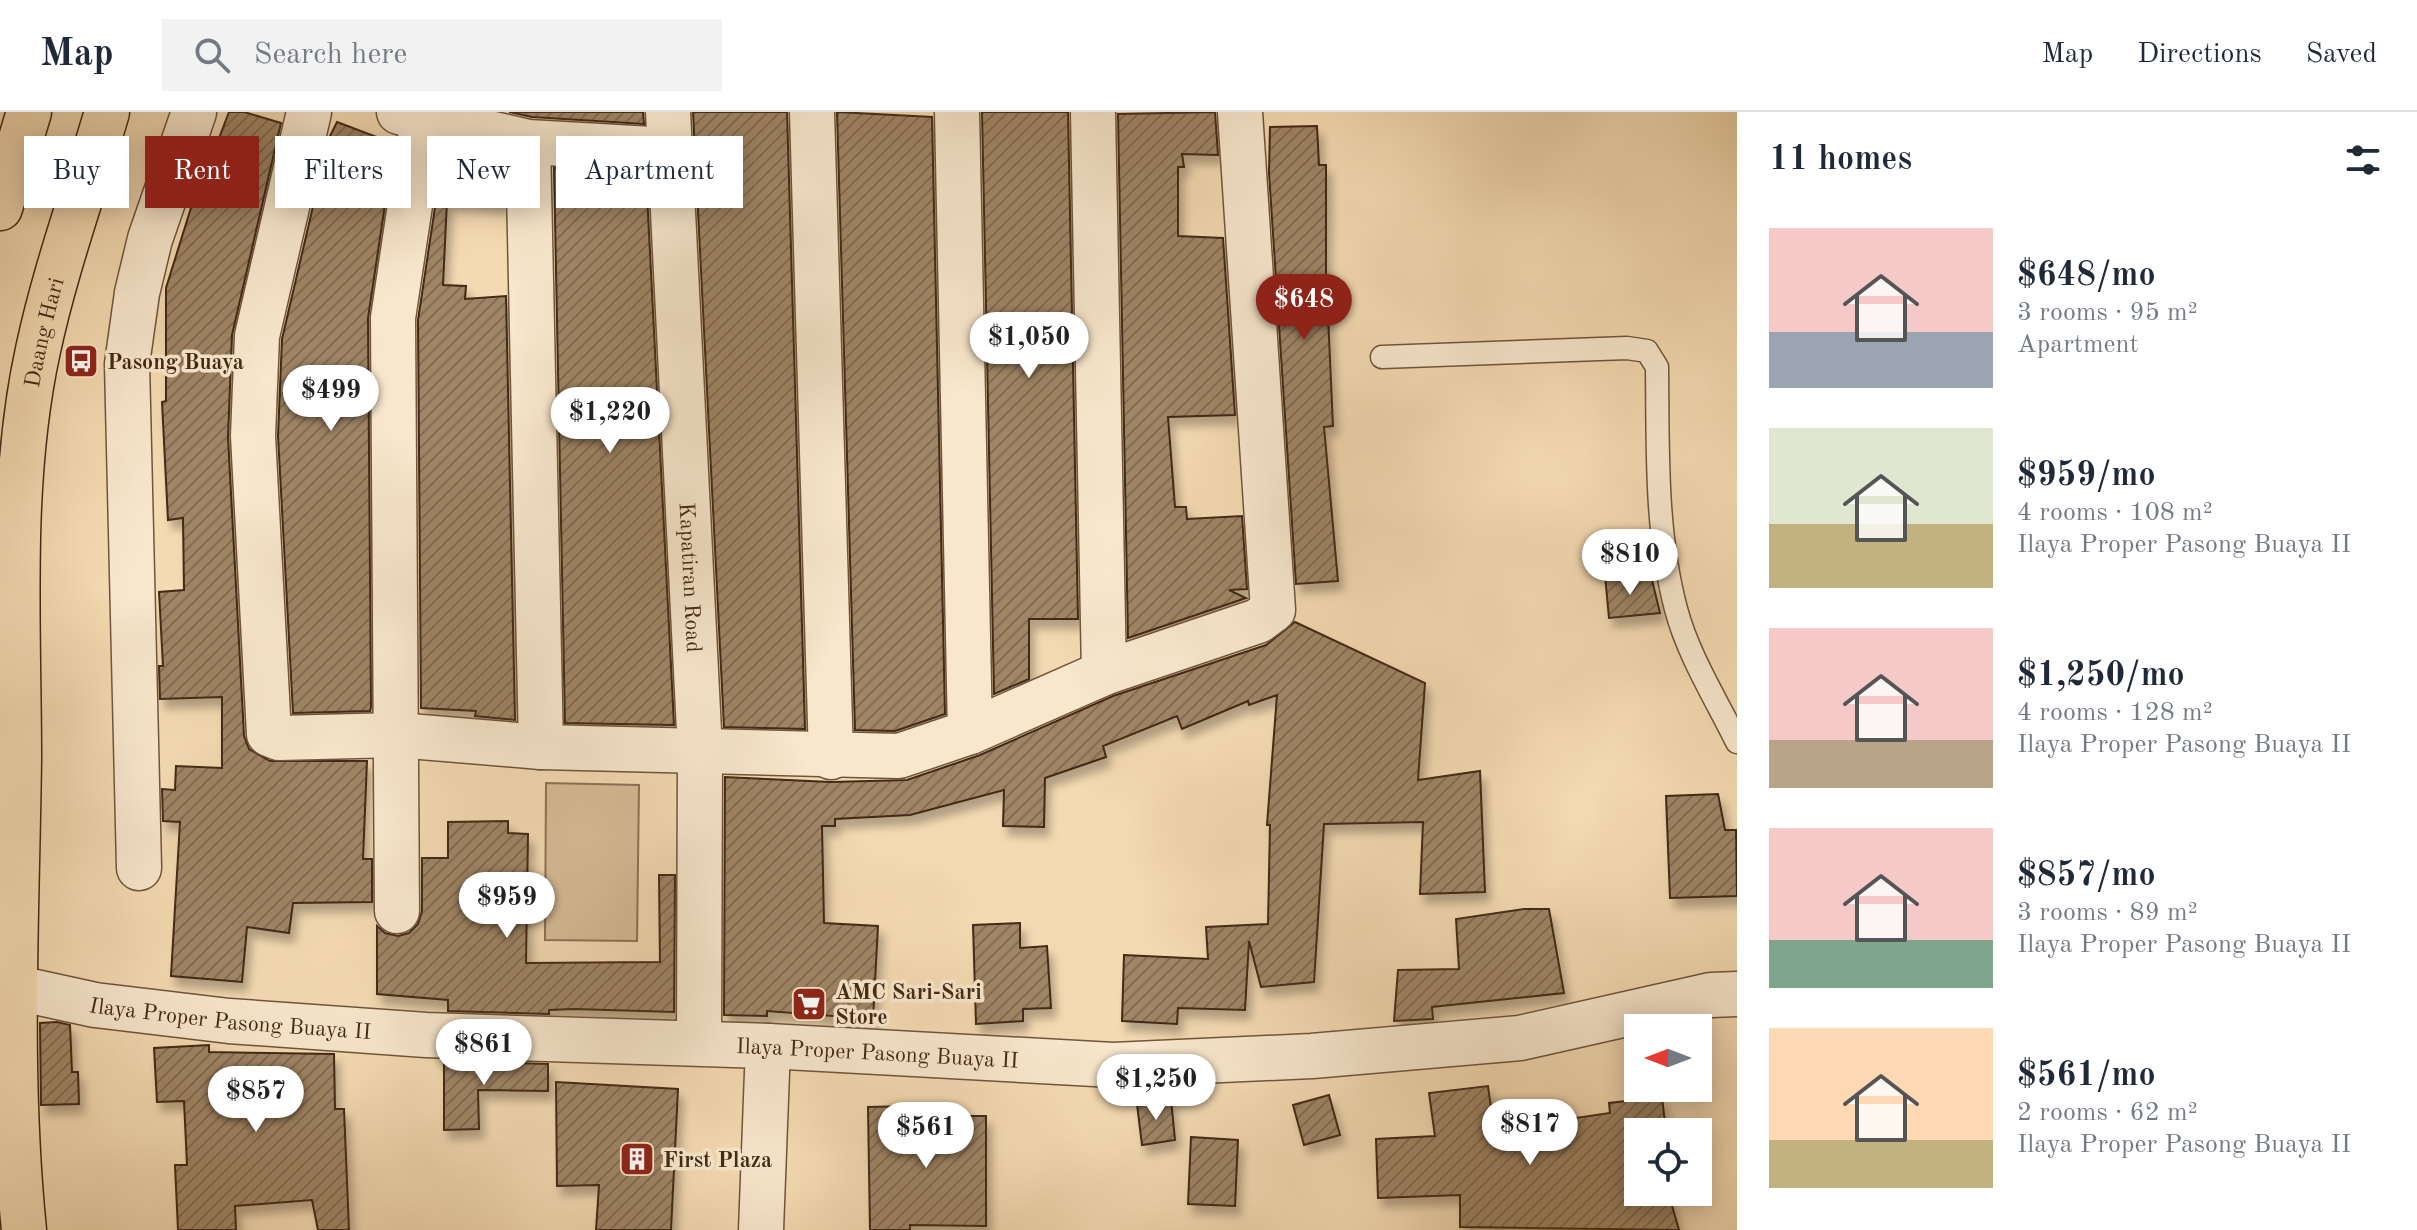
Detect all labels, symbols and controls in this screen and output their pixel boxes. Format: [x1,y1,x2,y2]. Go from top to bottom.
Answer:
search box [162,19,722,91]
icon: search [190,33,234,77]
text: Map [40,36,114,74]
text: Search here [254,40,407,70]
text: Map [2041,41,2093,69]
text: Directions [2137,41,2262,69]
text: Saved [2306,41,2377,69]
chip: Buy [24,136,129,208]
chip: Rent [145,136,259,208]
chip: Filters [275,136,411,208]
chip: New [427,136,540,208]
chip: Apartment [556,136,743,208]
icon: filters [2341,138,2385,182]
text: 11 homes [1769,143,1912,177]
text: $648/mo [2017,259,2156,293]
icon: home [1833,260,1929,356]
pin: $648 [1257,274,1351,342]
street label: Daang Hari [22,275,69,389]
text: $648 [1274,287,1334,313]
text: 3 rooms · 95 m² [2017,300,2198,326]
pin: $1,050 [964,312,1094,380]
text: $1,050 [988,325,1070,351]
text: Apartment [2017,332,2139,358]
bus stop icon: Pasong Buaya [62,342,100,380]
place label: Pasong Buaya [107,352,244,374]
pin: $499 [284,365,378,433]
text: $499 [301,378,361,404]
pin: $1,220 [545,387,675,455]
text: $1,220 [569,400,651,426]
text: $959/mo [2017,459,2156,493]
icon: home [1833,460,1929,556]
text: 4 rooms · 108 m² [2017,500,2213,526]
street label: Kapatiran Road [675,502,704,653]
pin: $810 [1583,529,1677,597]
text: Ilaya Proper Pasong Buaya II [2017,532,2351,558]
text: $810 [1600,542,1660,568]
text: $1,250/mo [2017,659,2185,693]
icon: home [1833,660,1929,756]
text: 4 rooms · 128 m² [2017,700,2213,726]
text: Ilaya Proper Pasong Buaya II [2017,732,2351,758]
text: $857/mo [2017,859,2156,893]
icon: home [1833,860,1929,956]
pin: $959 [460,872,554,940]
text: $959 [477,885,537,911]
text: 3 rooms · 89 m² [2017,900,2198,926]
text: Ilaya Proper Pasong Buaya II [2017,932,2351,958]
place label: AMC Sari-Sari Store [835,982,982,1029]
supermarket icon: AMC Sari-Sari Store [790,985,828,1023]
street label: Ilaya Proper Pasong Buaya II [87,995,372,1044]
north arrow [1624,1014,1712,1102]
map controls [1624,1014,1712,1206]
pin: $861 [437,1019,531,1087]
text: $861 [454,1032,514,1058]
street label: Ilaya Proper Pasong Buaya II [736,1036,1019,1073]
pin: $1,250 [1091,1054,1221,1122]
text: $561/mo [2017,1059,2156,1093]
icon: home [1833,1060,1929,1156]
pin: $857 [209,1066,303,1134]
text: $1,250 [1115,1067,1197,1093]
text: $857 [226,1079,286,1105]
pin: $817 [1483,1099,1577,1167]
text: 2 rooms · 62 m² [2017,1100,2198,1126]
pin: $561 [879,1102,973,1170]
text: $817 [1500,1112,1560,1138]
text: $561 [896,1115,956,1141]
button: locate [1624,1118,1712,1206]
text: Ilaya Proper Pasong Buaya II [2017,1132,2351,1158]
building icon: First Plaza [618,1140,656,1178]
place label: First Plaza [663,1150,772,1172]

